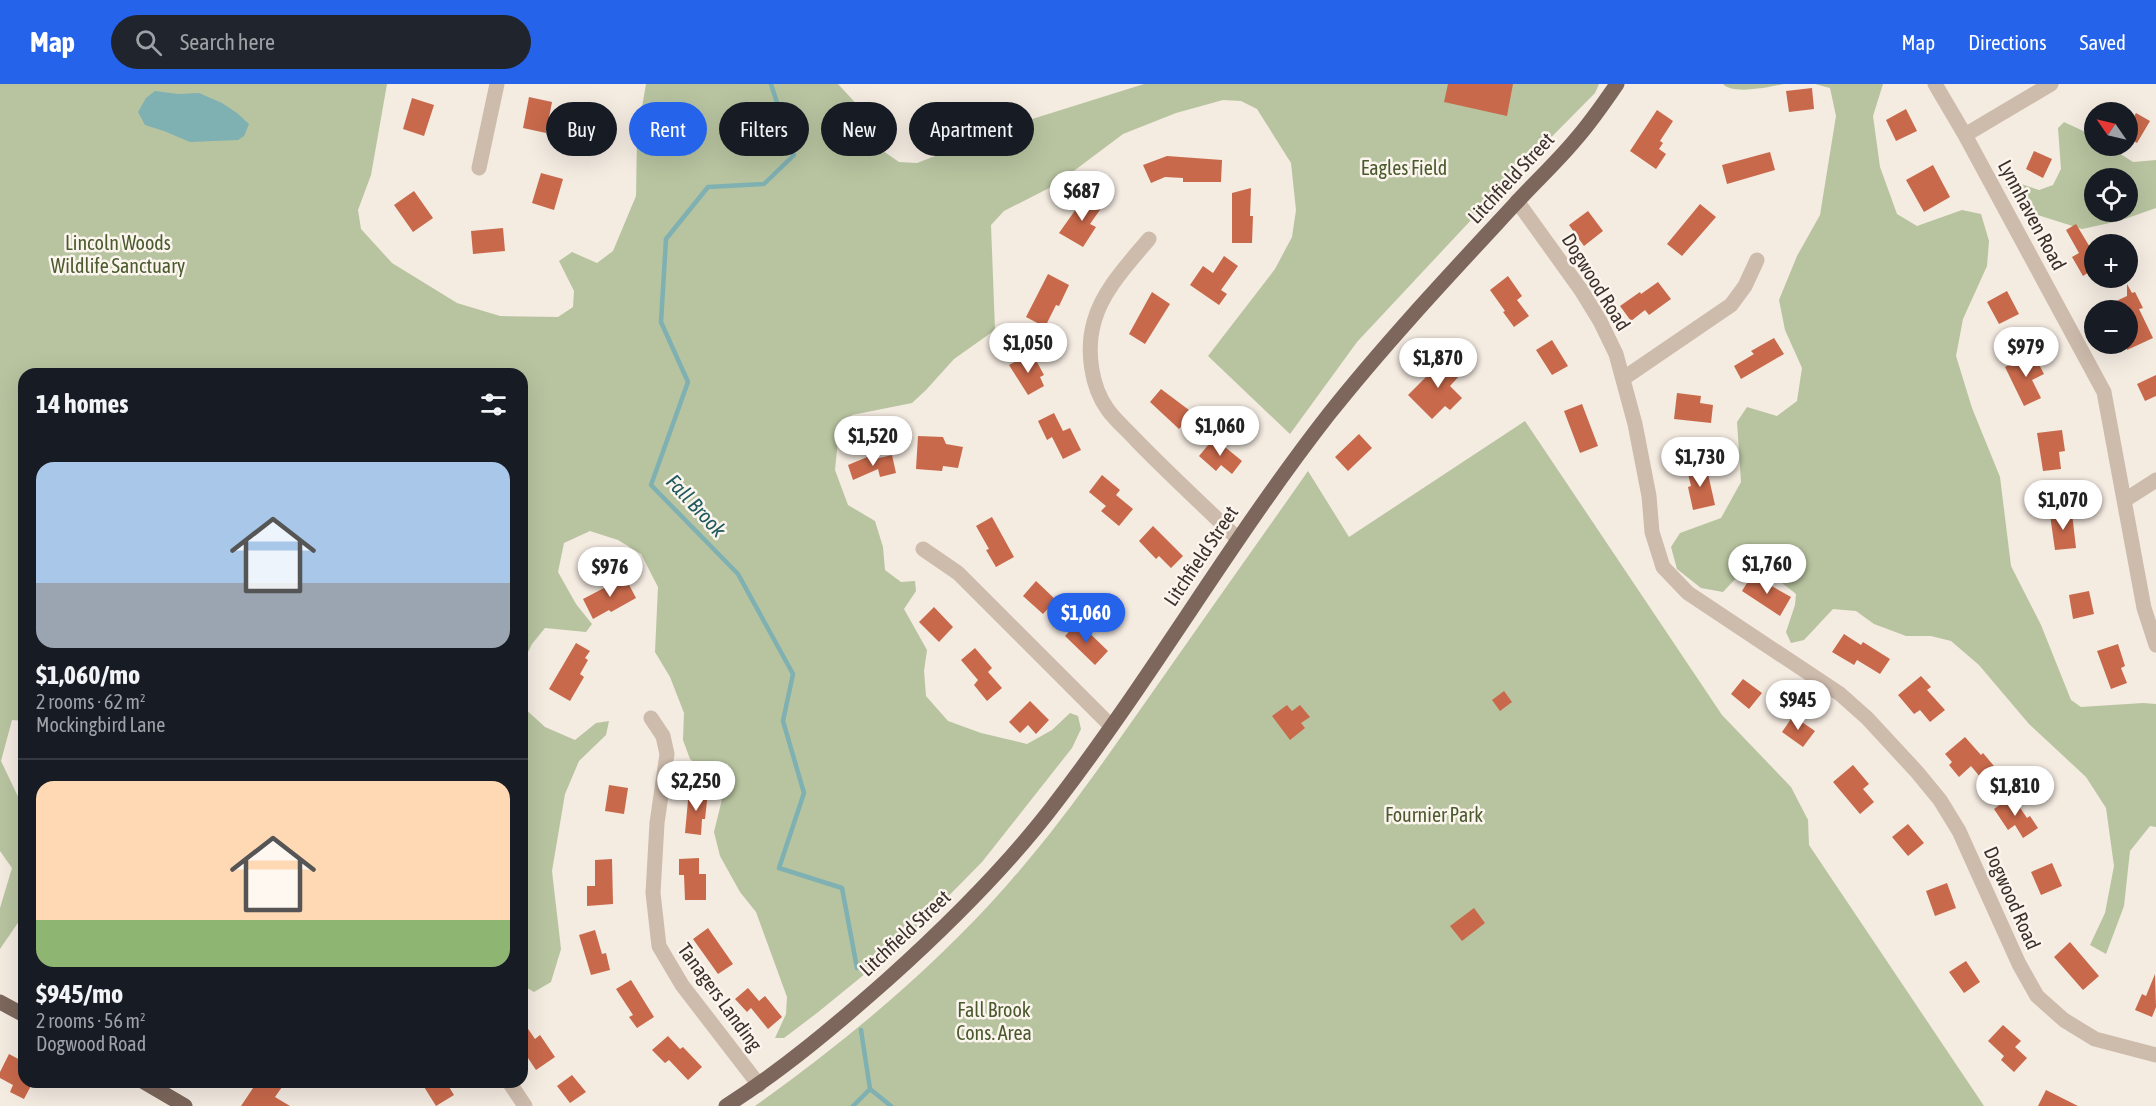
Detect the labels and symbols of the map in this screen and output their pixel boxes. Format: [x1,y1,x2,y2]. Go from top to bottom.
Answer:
north arrow [2084,102,2138,156]
street label: Litchfield Street [1463,127,1559,228]
park label: Eagles Field [1361,156,1447,179]
street label: Lynnhaven Road [1994,156,2071,274]
pin: $687 [1046,171,1118,222]
street label: Dogwood Road [1557,229,1635,335]
park label: Lincoln Woods Wildlife Sanctuary [51,231,185,277]
pin: $1,050 [979,323,1077,374]
pin: $979 [1990,327,2062,378]
pin: $1,870 [1389,338,1487,389]
pin: $1,060 [1171,406,1269,457]
pin: $1,520 [824,416,922,467]
pin: $1,730 [1651,437,1749,488]
water label: Fall Brook [662,469,732,542]
pin: $1,070 [2014,480,2112,531]
street label: Litchfield Street [1159,501,1243,610]
pin: $1,760 [1718,544,1816,595]
pin: $976 [574,547,646,598]
pin: $1,060 [1037,593,1135,644]
pin: $945 [1762,680,1834,731]
pin: $2,250 [647,761,745,812]
pin: $1,810 [1966,766,2064,817]
park label: Fournier Park [1385,803,1483,826]
street label: Dogwood Road [1980,843,2045,953]
street label: Litchfield Street [855,885,955,980]
street label: Tanagers Landing [674,938,767,1055]
park label: Fall Brook Cons. Area [956,998,1032,1044]

